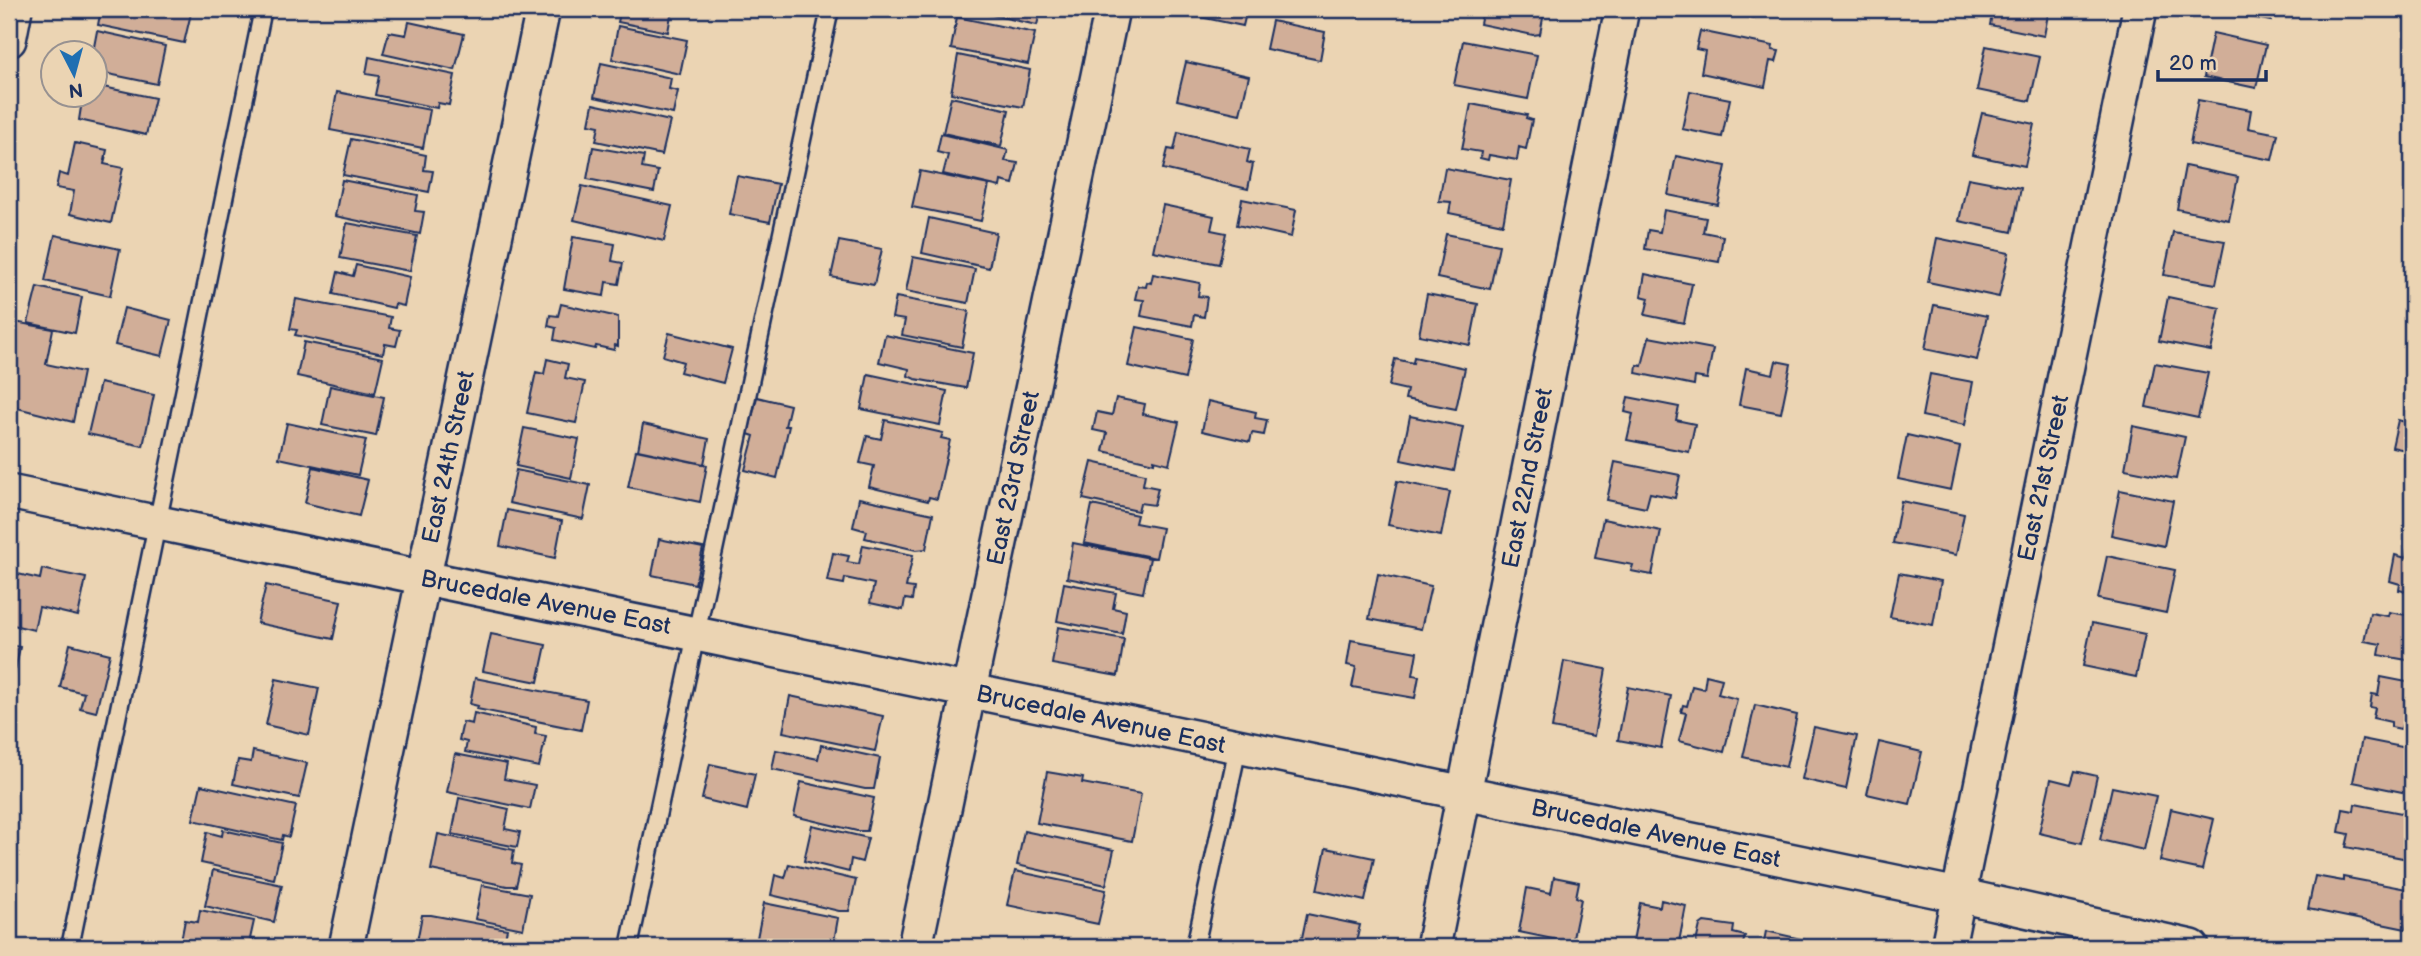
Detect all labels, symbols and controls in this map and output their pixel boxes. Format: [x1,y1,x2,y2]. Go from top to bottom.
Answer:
north arrow [38,38,108,108]
scale bar [2158,38,2267,82]
text: 20 m [2169,51,2217,76]
text: N [67,77,84,102]
street label: East 24th Street [416,367,481,546]
street label: East 22nd Street [1496,385,1559,571]
street label: East 23rd Street [981,388,1046,568]
street label: East 21st Street [2012,392,2075,564]
street label: Brucedale Avenue East [418,564,674,641]
street label: Brucedale Avenue East [973,679,1229,760]
street label: Brucedale Avenue East [1528,793,1784,874]

